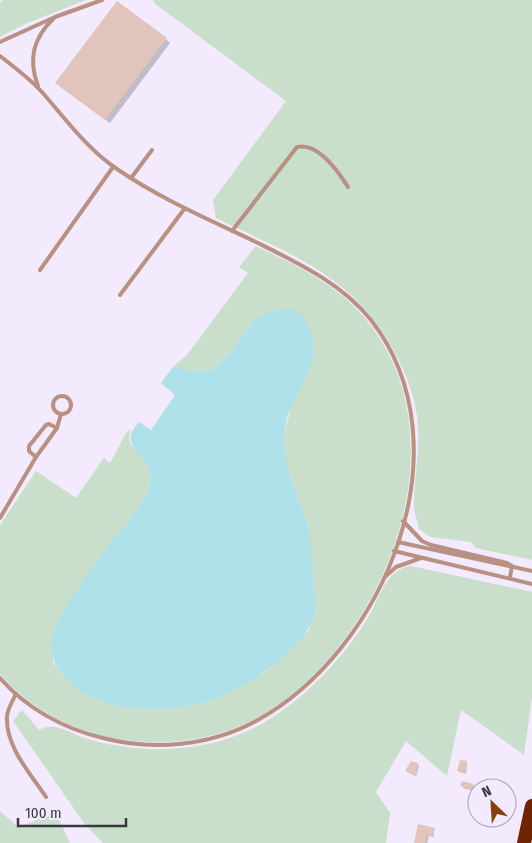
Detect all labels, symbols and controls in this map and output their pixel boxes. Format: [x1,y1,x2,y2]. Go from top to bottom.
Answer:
north arrow [467,778,517,828]
text: N [479,782,494,801]
scale bar [18,796,125,828]
text: 100 m [25,804,62,822]

